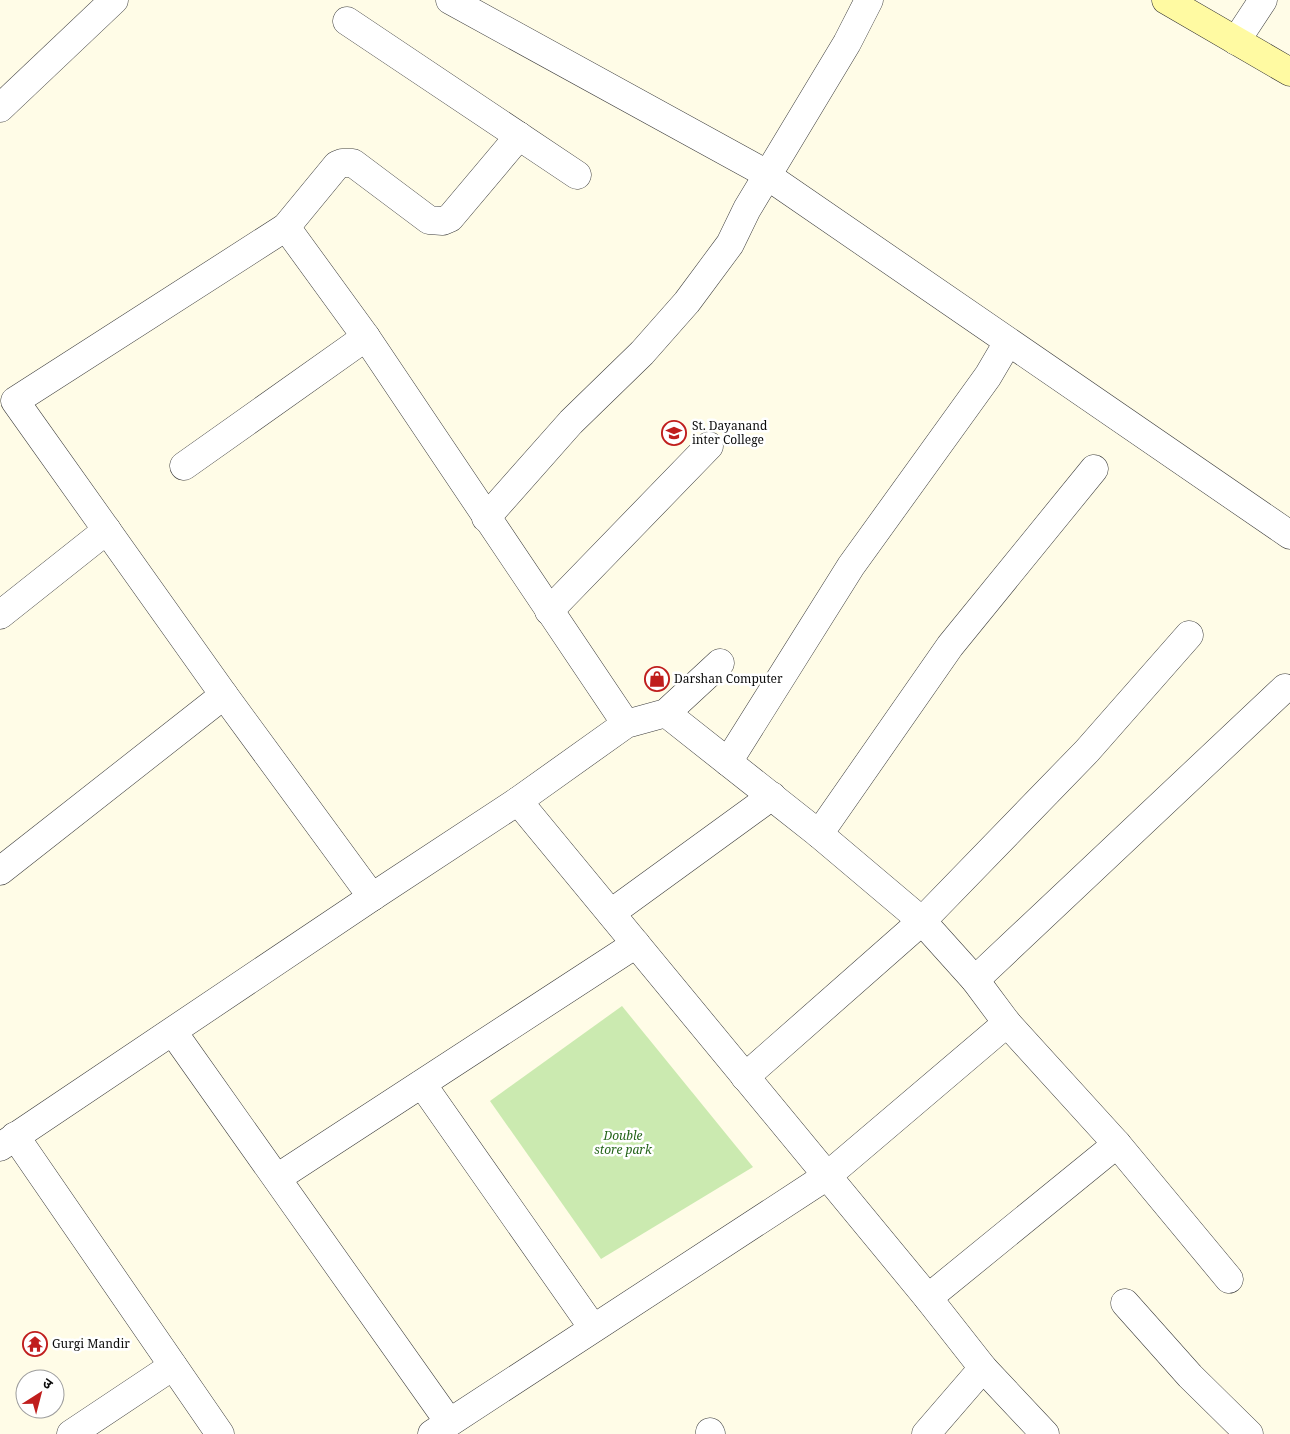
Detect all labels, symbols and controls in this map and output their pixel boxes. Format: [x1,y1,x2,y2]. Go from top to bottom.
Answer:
place label: St. Dayanand inter College [692,417,768,448]
school or university icon: St. Dayanand inter College [661,420,687,446]
shop icon: Darshan Computer [644,666,670,692]
place label: Darshan Computer [674,670,783,687]
park label: Double store park [594,1127,653,1158]
temple icon: Gurgi Mandir [22,1331,48,1357]
place label: Gurgi Mandir [52,1335,130,1352]
north arrow [15,1369,65,1419]
text: उ [39,1373,57,1394]

